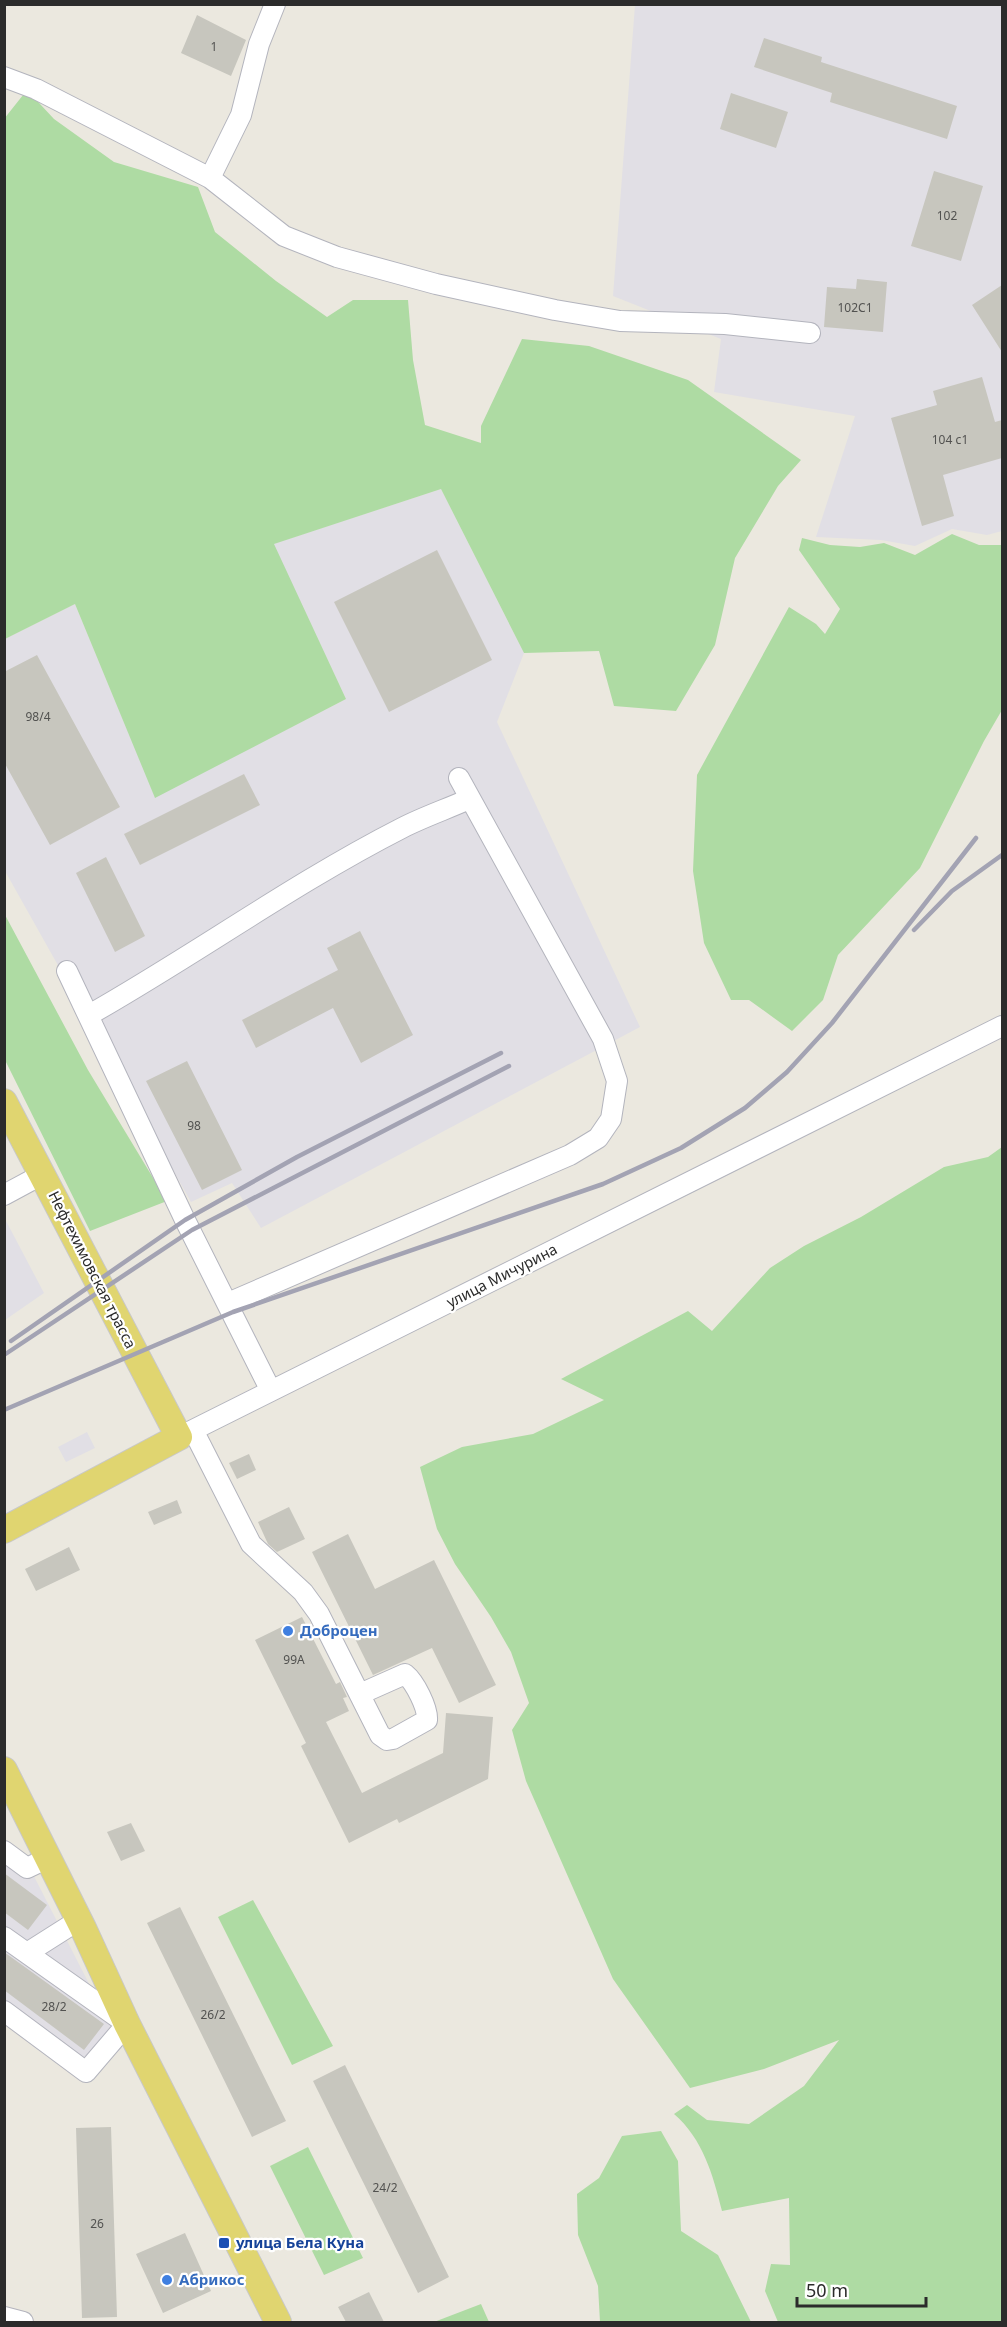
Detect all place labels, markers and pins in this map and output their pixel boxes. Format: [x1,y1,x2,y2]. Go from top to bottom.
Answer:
place label: Доброцен [300,1620,378,1640]
marker: Доброцен [281,1624,295,1638]
place label: улица Бела Куна [235,2232,364,2252]
marker: улица Бела Куна [217,2236,231,2250]
place label: Абрикос [179,2269,245,2289]
marker: Абрикос [160,2273,174,2287]

